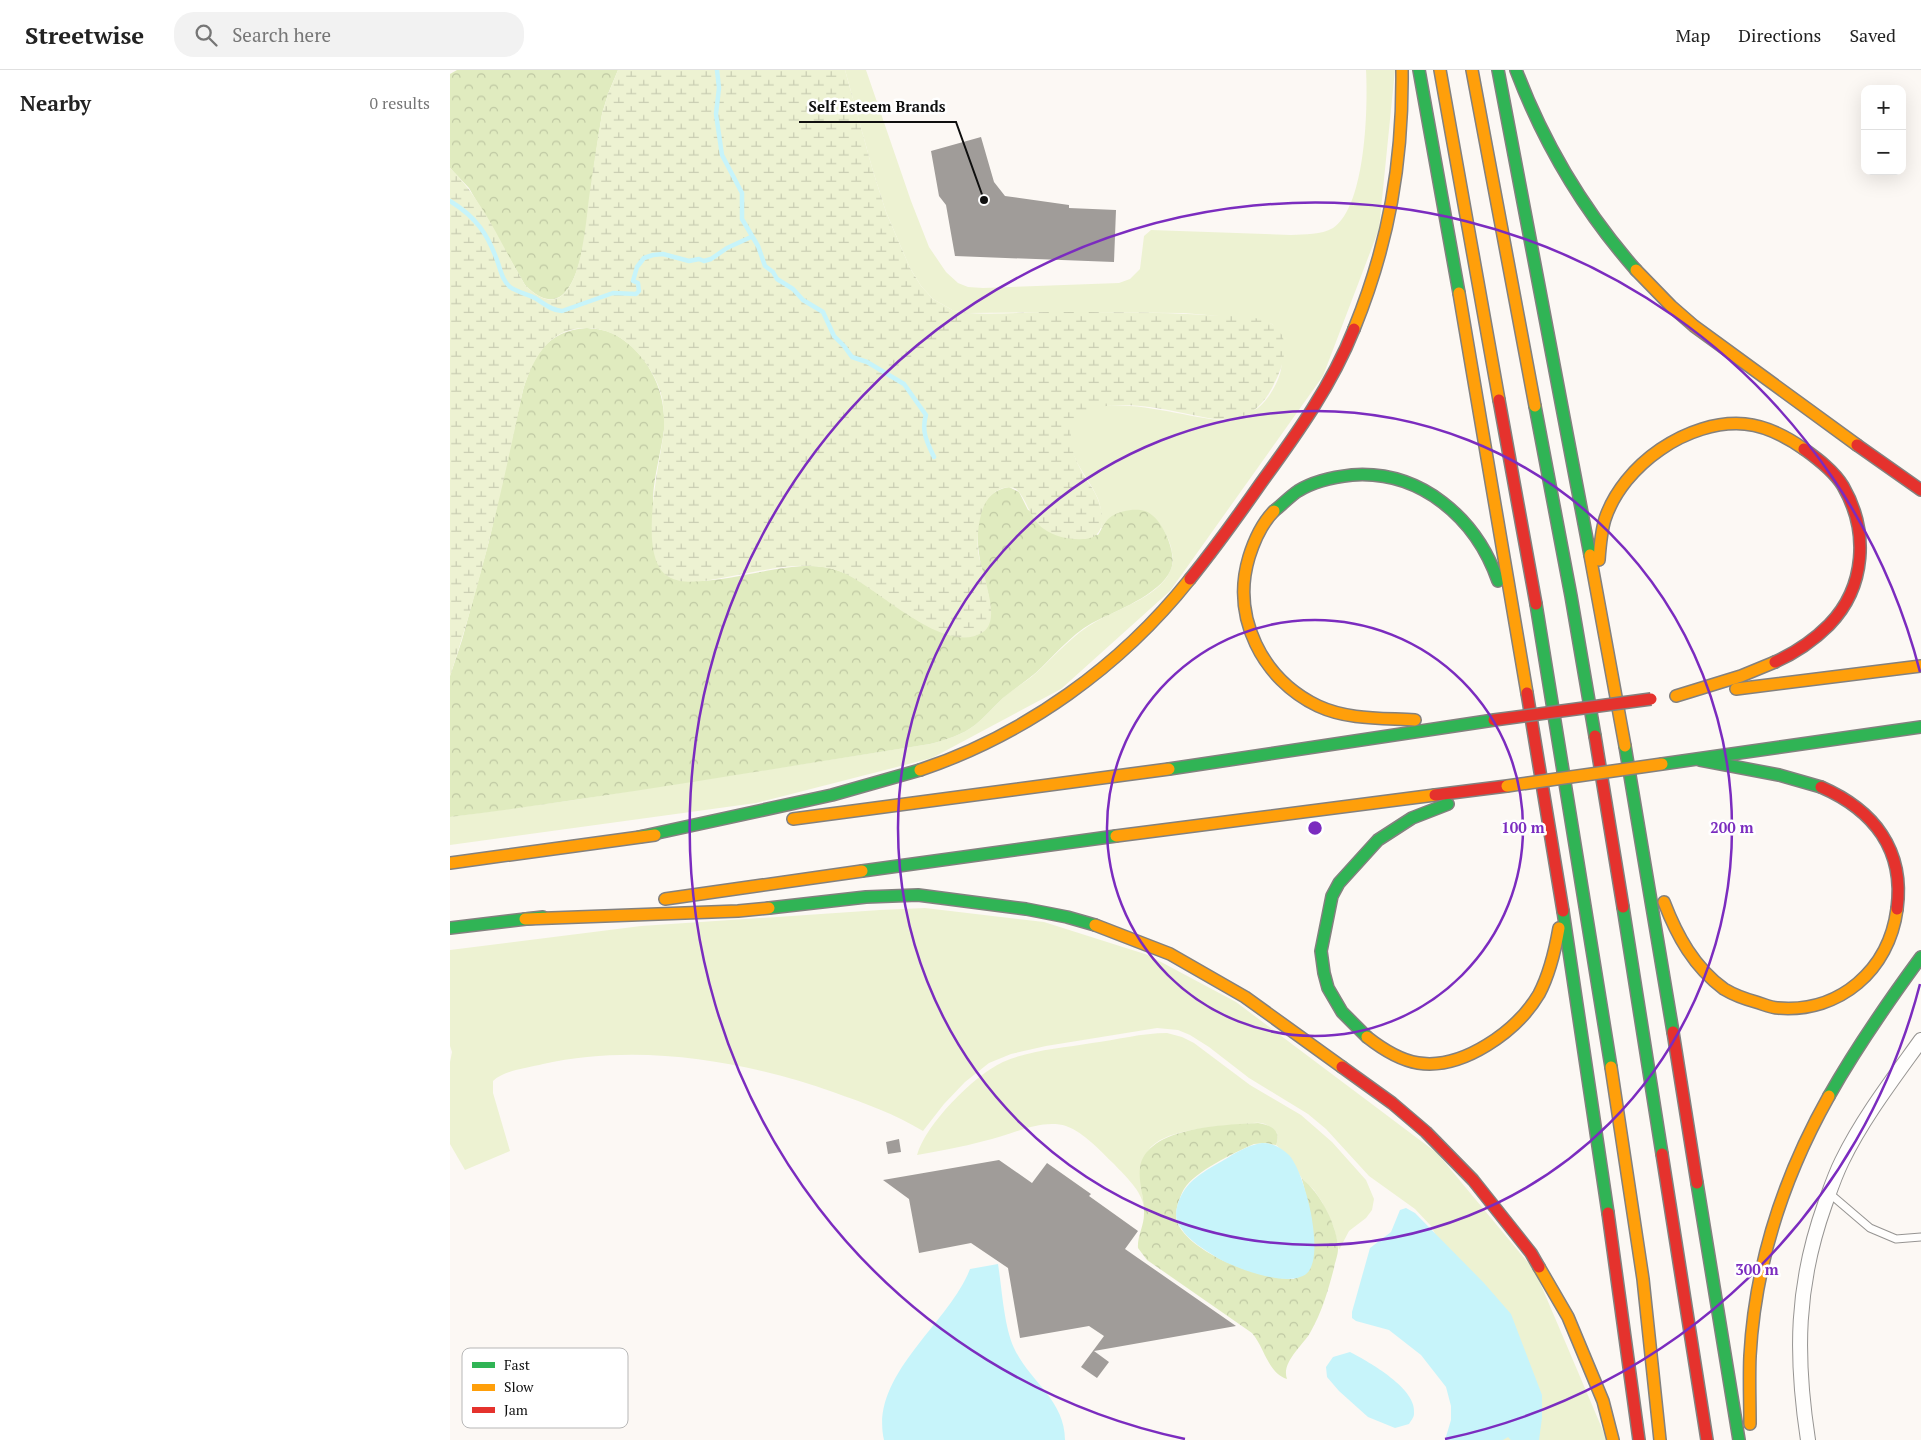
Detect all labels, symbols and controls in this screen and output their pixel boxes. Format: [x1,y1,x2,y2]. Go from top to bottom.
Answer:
search box [174,12,524,57]
text: Streetwise [25,19,144,51]
icon: search [192,21,220,49]
text: Search here [232,22,331,47]
text: Map [1675,23,1710,47]
text: Directions [1738,23,1821,47]
text: Saved [1849,23,1896,47]
map controls [1861,85,1906,175]
button: + [1861,85,1906,130]
text: Nearby [20,89,91,117]
text: 0 results [370,92,430,114]
callout: Self Esteem Brands [799,92,956,122]
text: Self Esteem Brands [809,96,946,116]
button: − [1861,130,1906,175]
text: 100 m [1501,817,1545,837]
text: 200 m [1710,817,1754,837]
centre of rings [1306,819,1324,837]
text: 300 m [1735,1259,1779,1279]
legend [462,1348,628,1428]
text: Fast [504,1355,531,1374]
text: Slow [504,1377,534,1396]
text: Jam [504,1400,528,1419]

